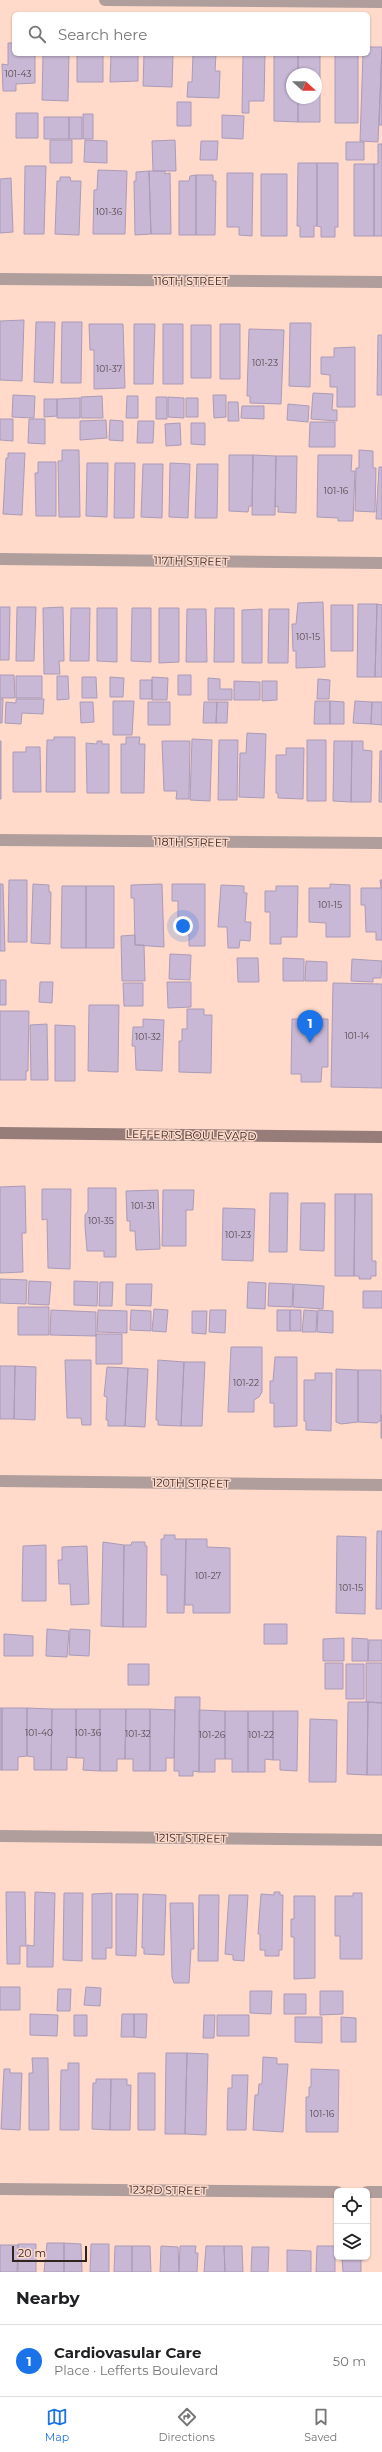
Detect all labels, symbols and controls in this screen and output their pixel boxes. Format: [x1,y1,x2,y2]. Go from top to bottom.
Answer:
search box [12,12,370,56]
icon: search [26,23,48,45]
text: Search here [58,25,147,44]
house number: 101-43 [5,68,31,79]
north arrow [286,68,322,104]
house number: 101-36 [96,206,123,217]
street label: 116TH STREET [154,274,229,288]
house number: 101-23 [252,357,278,368]
house number: 101-37 [96,363,122,374]
house number: 101-16 [324,485,349,496]
street label: 117TH STREET [154,553,229,569]
house number: 101-15 [296,631,320,642]
street label: 118TH STREET [153,834,229,850]
house number: 101-15 [318,899,342,910]
your location [173,916,193,936]
pin: 1 [297,1010,323,1043]
house number: 101-14 [345,1030,370,1041]
house number: 101-32 [135,1031,161,1042]
street label: LEFFERTS BOULEVARD [125,1127,257,1143]
house number: 101-31 [131,1200,155,1211]
house number: 101-35 [88,1215,114,1226]
house number: 101-23 [225,1229,251,1240]
house number: 101-22 [233,1377,259,1388]
street label: 120TH STREET [152,1475,230,1491]
house number: 101-27 [195,1570,221,1581]
house number: 101-15 [339,1582,363,1593]
house number: 101-40 [25,1727,53,1738]
house number: 101-36 [75,1727,102,1738]
house number: 101-32 [125,1728,151,1739]
house number: 101-26 [199,1729,226,1740]
house number: 101-22 [248,1729,274,1740]
street label: 121ST STREET [155,1830,228,1846]
house number: 101-16 [310,2108,335,2119]
street label: 123RD STREET [129,2182,208,2198]
map controls [334,2188,370,2260]
button: locate [334,2188,370,2224]
button: layers [334,2224,370,2260]
scale bar [12,2244,87,2263]
text: 20 m [18,2246,46,2260]
text: Nearby [16,2288,80,2308]
text: Cardiovasular Care [54,2343,201,2362]
text: 1 [26,2353,32,2369]
text: 50 m [333,2353,366,2369]
text: Place · Lefferts Boulevard [54,2362,218,2378]
tab: Map [45,2406,69,2444]
tab: Directions [159,2406,215,2444]
tab: Saved [304,2406,337,2444]

